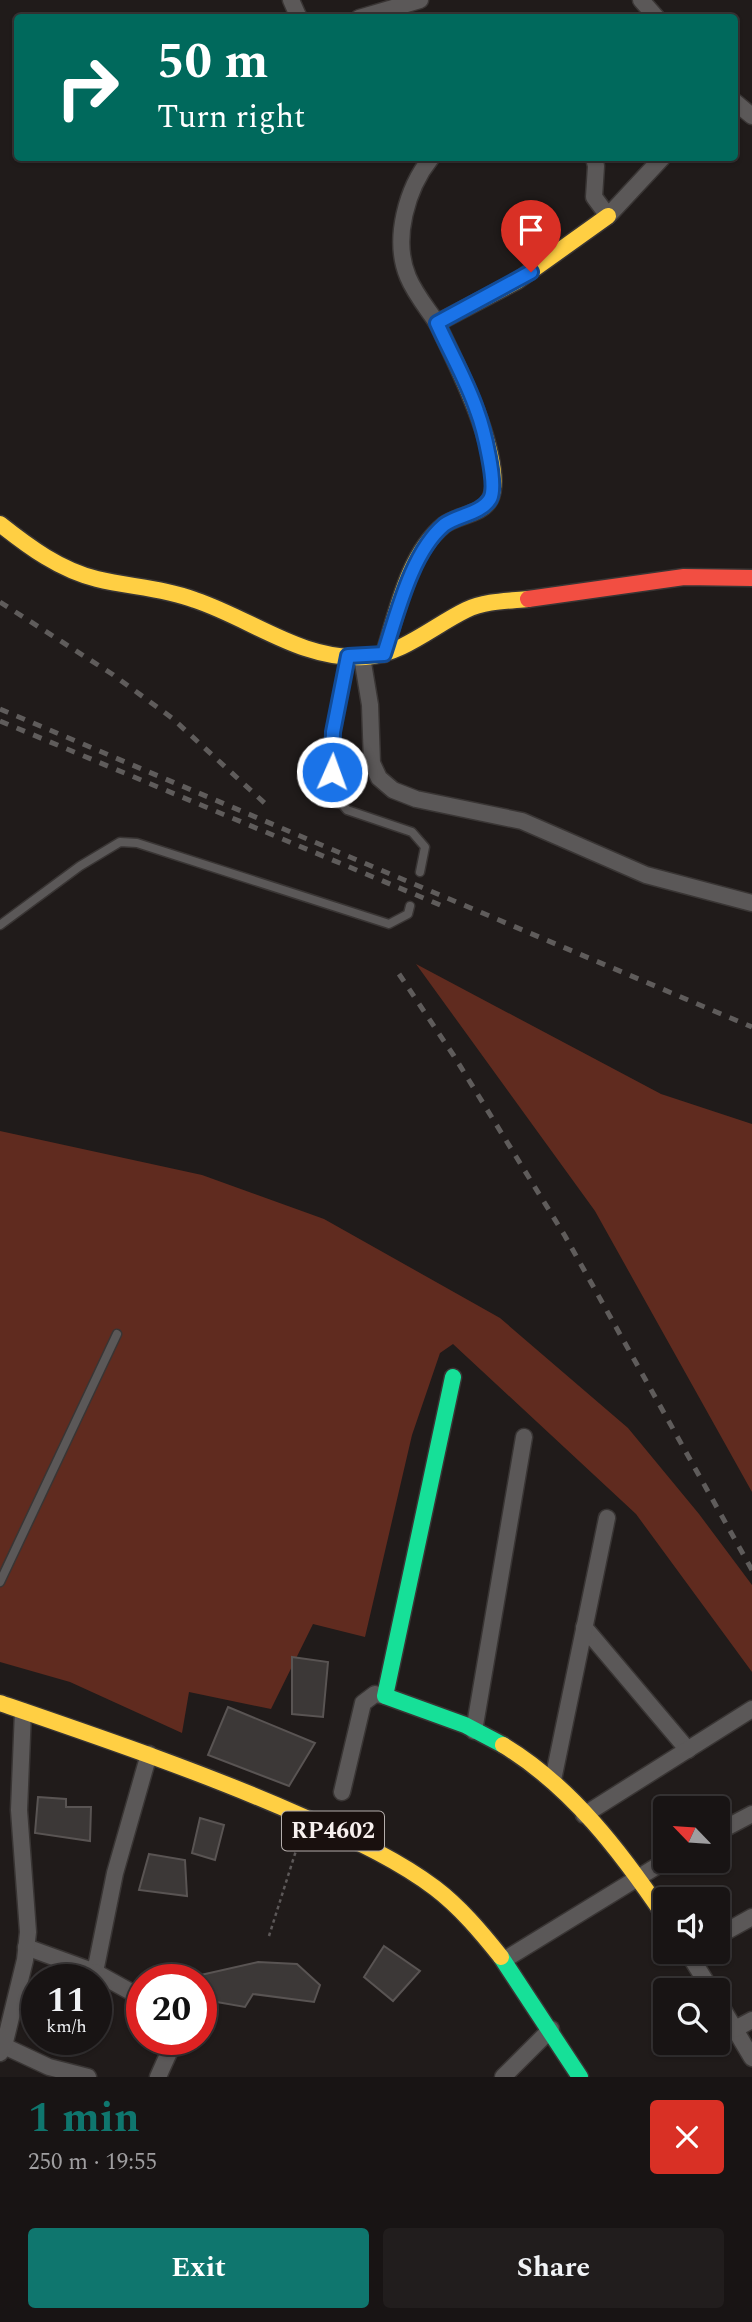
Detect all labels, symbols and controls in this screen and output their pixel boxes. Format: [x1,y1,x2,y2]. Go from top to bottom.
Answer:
text: 50 m [157,25,268,100]
icon: right [42,42,133,133]
text: Turn right [157,93,305,142]
pin [501,200,561,272]
icon: arrive [512,211,550,249]
position arrow [295,735,369,809]
north arrow [653,1796,730,1872]
map controls [653,1796,730,2055]
road number: RP4602 [282,1812,384,1850]
button: sound [653,1887,730,1964]
speed limit sign: 20 [126,1964,217,2055]
text: 11 [47,1974,86,2027]
button: search [653,1978,730,2055]
text: km/h [46,2013,87,2040]
text: 1 min [28,2087,140,2150]
button: close [650,2100,724,2174]
text: 250 m · 19:55 [28,2145,157,2180]
button: Exit [28,2228,369,2308]
button: Share [383,2228,724,2308]

